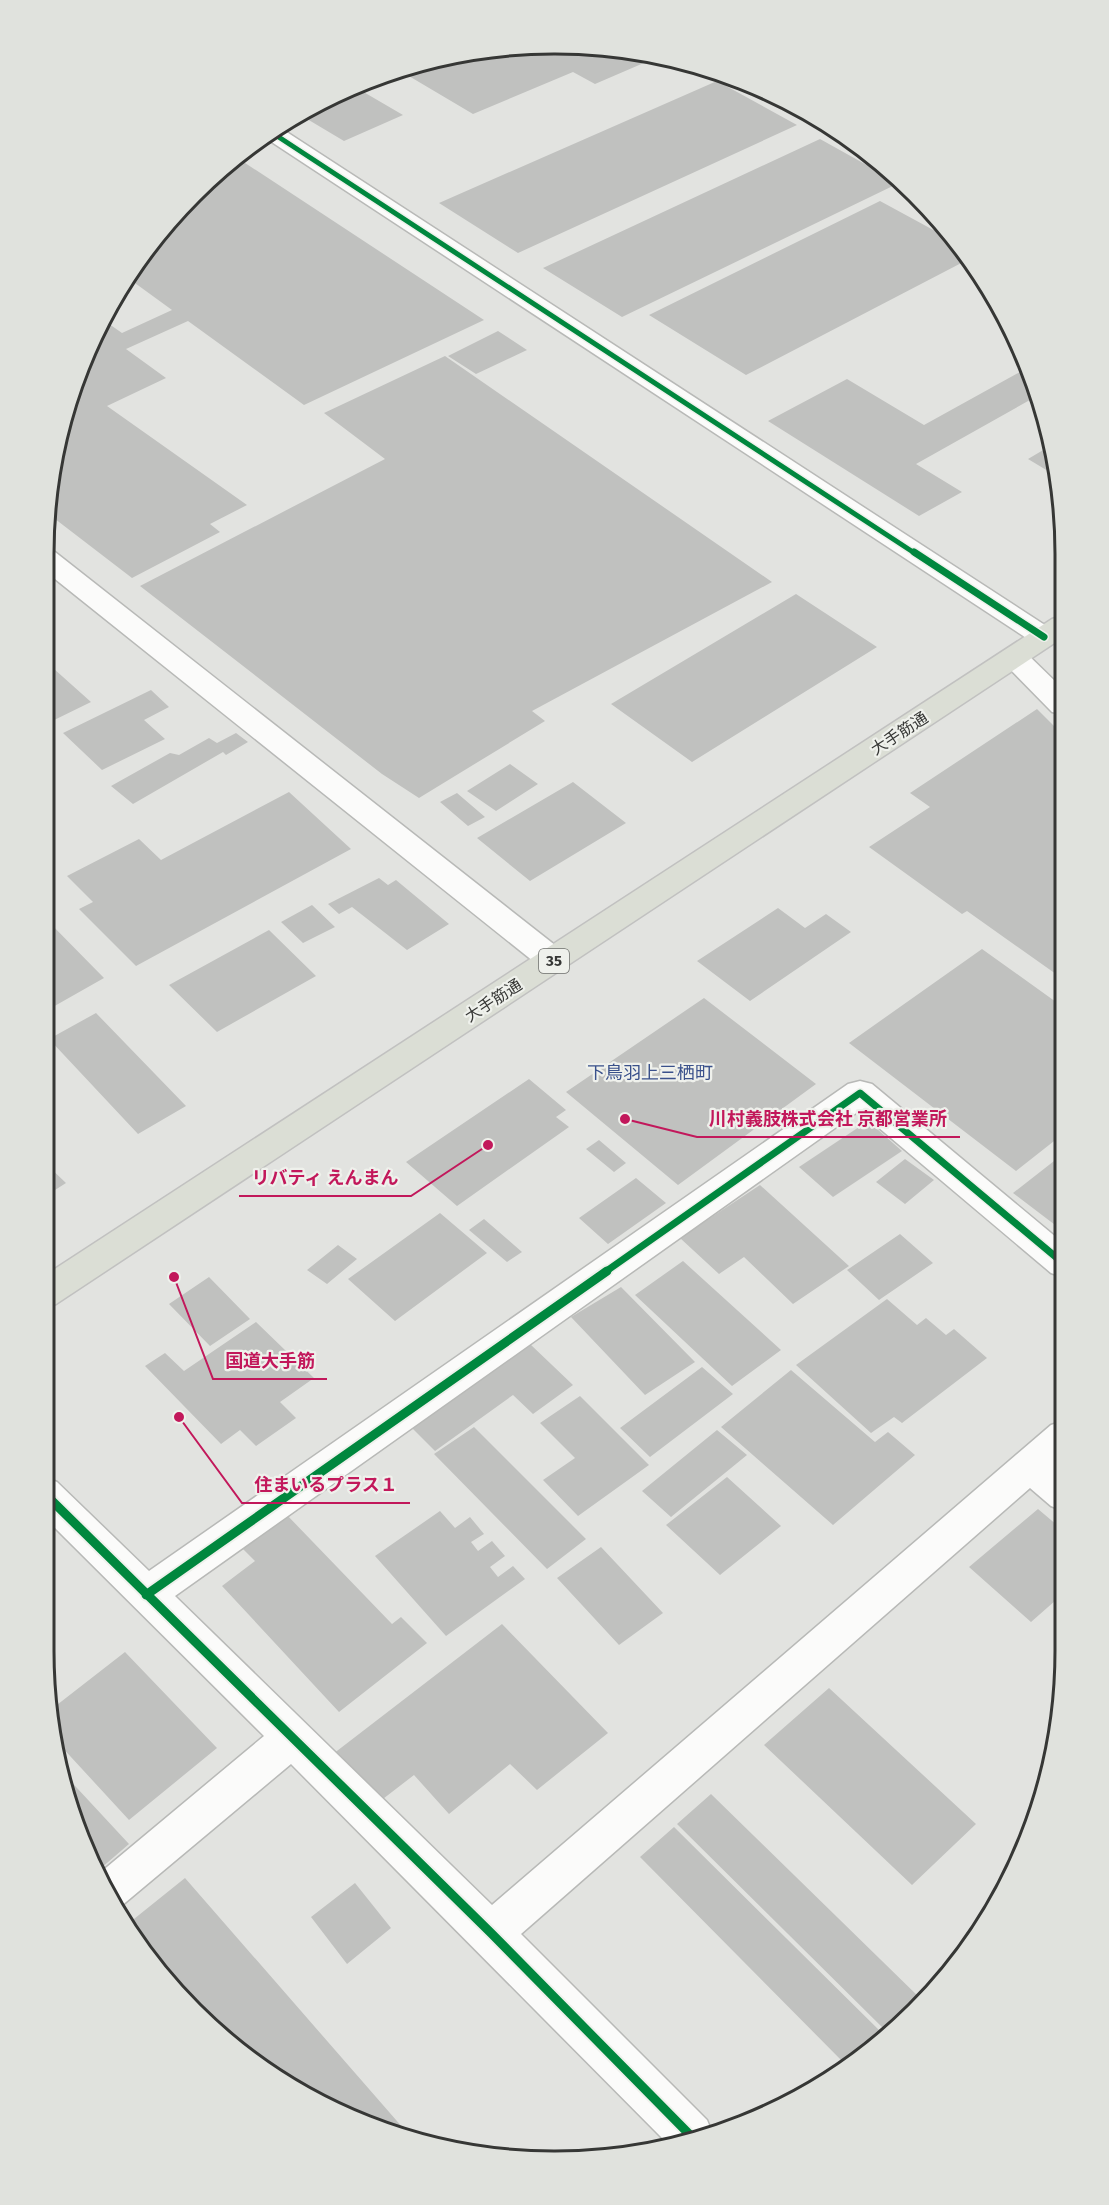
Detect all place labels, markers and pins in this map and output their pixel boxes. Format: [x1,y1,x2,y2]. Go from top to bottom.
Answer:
callout: 川村義肢株式会社 京都営業所 [697,1101,960,1137]
callout: リバティ えんまん [239,1160,411,1196]
callout: 国道大手筋 [213,1343,327,1379]
callout: 住まいるプラス１ [242,1467,410,1503]

